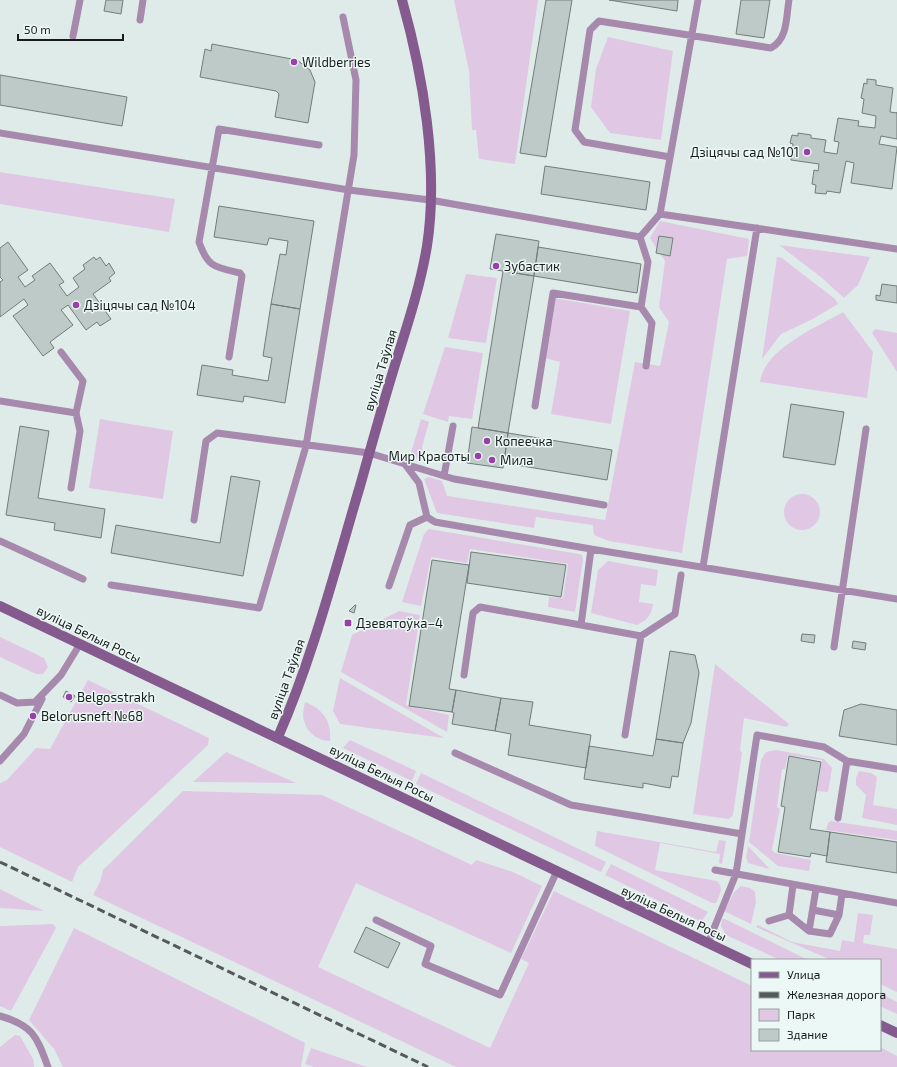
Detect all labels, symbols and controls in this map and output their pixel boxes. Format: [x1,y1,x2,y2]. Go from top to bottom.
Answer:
scale bar [18,16,123,42]
text: 50 m [24,22,51,36]
place label: Wildberries [302,54,370,70]
marker: Wildberries [289,57,299,67]
place label: Дзіцячы сад №101 [690,144,799,160]
marker: Дзіцячы сад №101 [802,147,812,157]
place label: Зубастик [504,258,560,274]
marker: Зубастик [491,261,501,271]
place label: Дзіцячы сад №104 [84,297,196,313]
marker: Дзіцячы сад №104 [71,300,81,310]
street label: вуліца Таўлая [360,327,400,413]
place label: Копеечка [495,433,553,449]
marker: Копеечка [482,436,492,446]
place label: Мир Красоты [389,448,470,464]
marker: Мир Красоты [473,451,483,461]
place label: Мила [500,452,534,468]
marker: Мила [487,455,497,465]
street label: вуліца Белыя Росы [34,602,144,666]
place label: Дзевятоўка–4 [356,615,443,631]
marker: Дзевятоўка–4 [343,618,353,628]
street label: вуліца Таўлая [264,636,308,722]
place label: Belgosstrakh [77,689,155,705]
marker: Belgosstrakh [64,692,74,702]
place label: Belorusneft №68 [41,708,143,724]
marker: Belorusneft №68 [28,711,38,721]
street label: вуліца Белыя Росы [327,741,437,805]
street label: вуліца Белыя Росы [619,882,729,944]
legend [751,959,881,1051]
text: Улица [787,967,820,981]
text: Железная дорога [787,987,886,1001]
text: Парк [787,1007,816,1021]
text: Здание [787,1027,828,1041]

